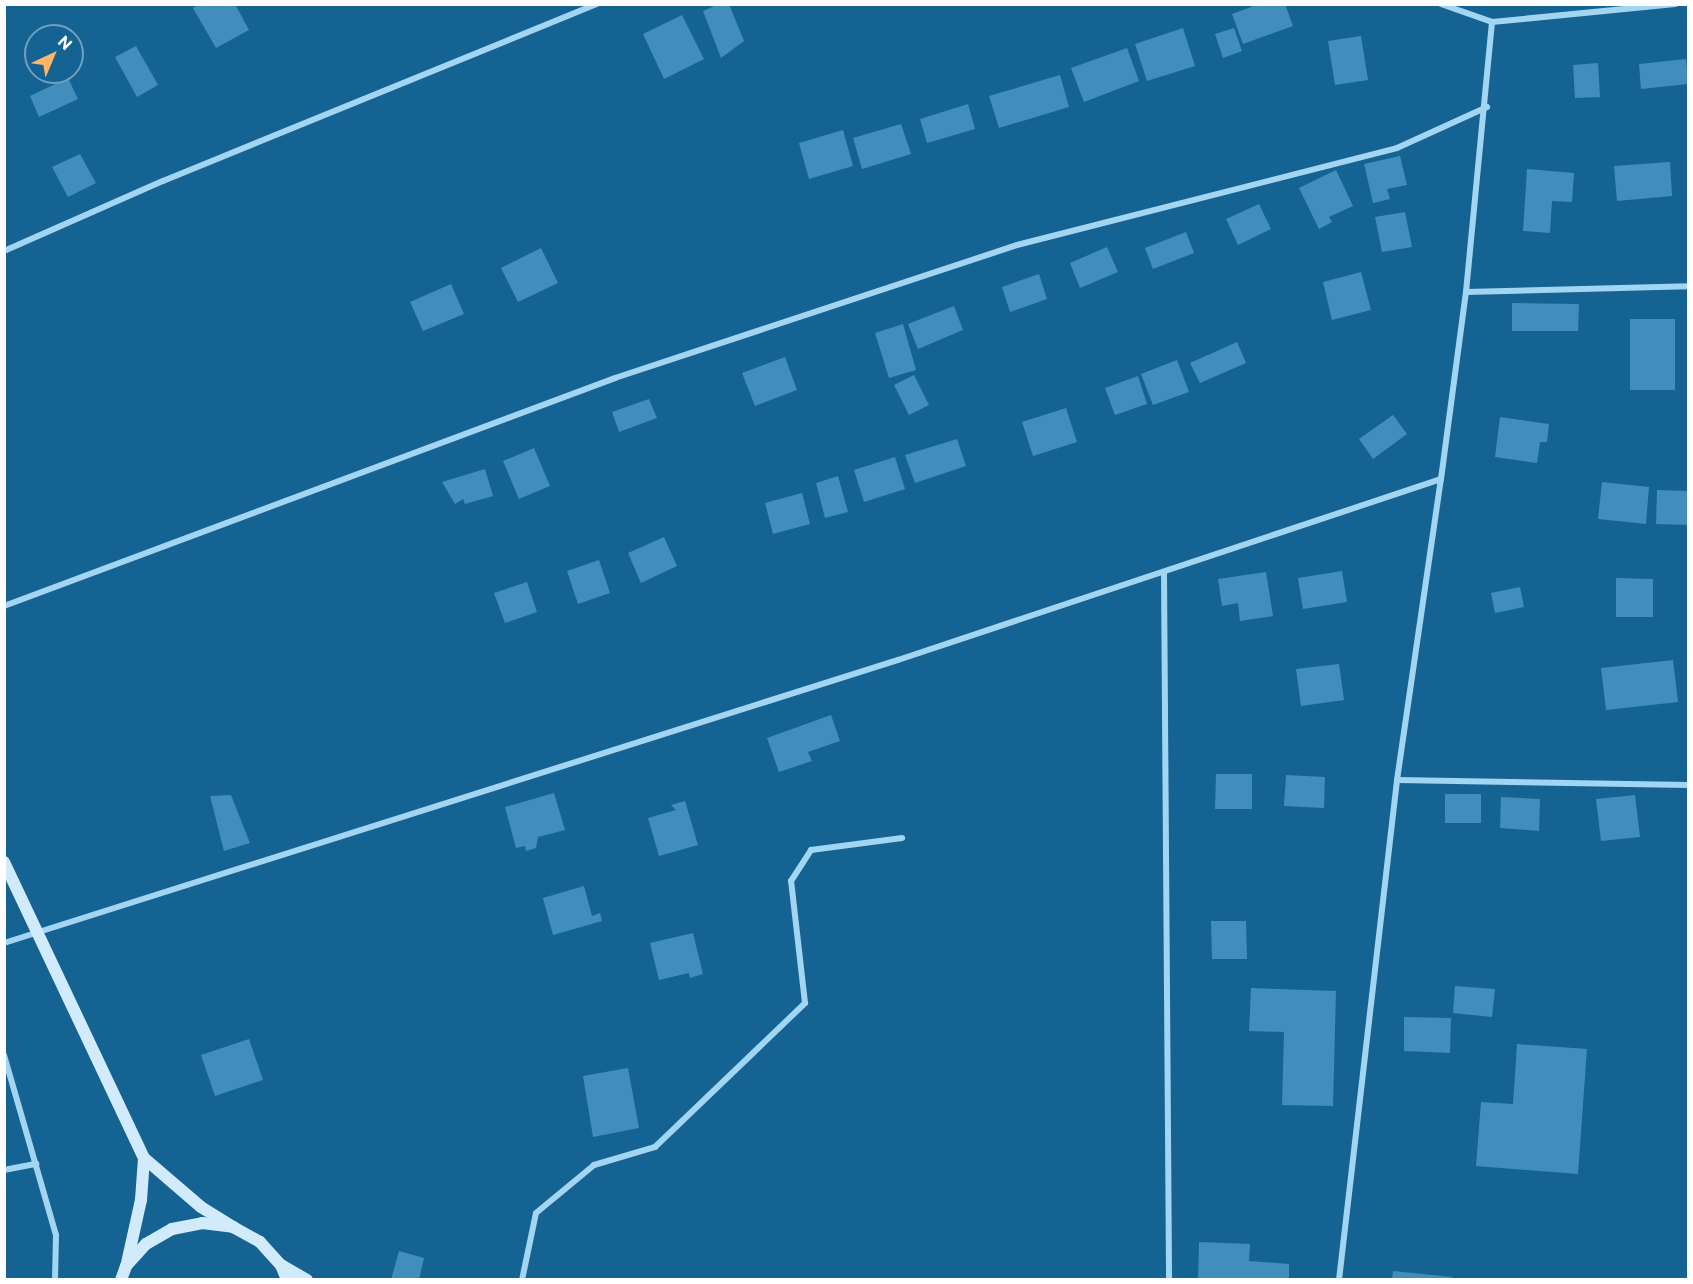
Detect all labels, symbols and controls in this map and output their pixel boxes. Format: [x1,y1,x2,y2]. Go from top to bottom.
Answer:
north arrow [24,24,84,84]
text: N [55,31,76,53]

